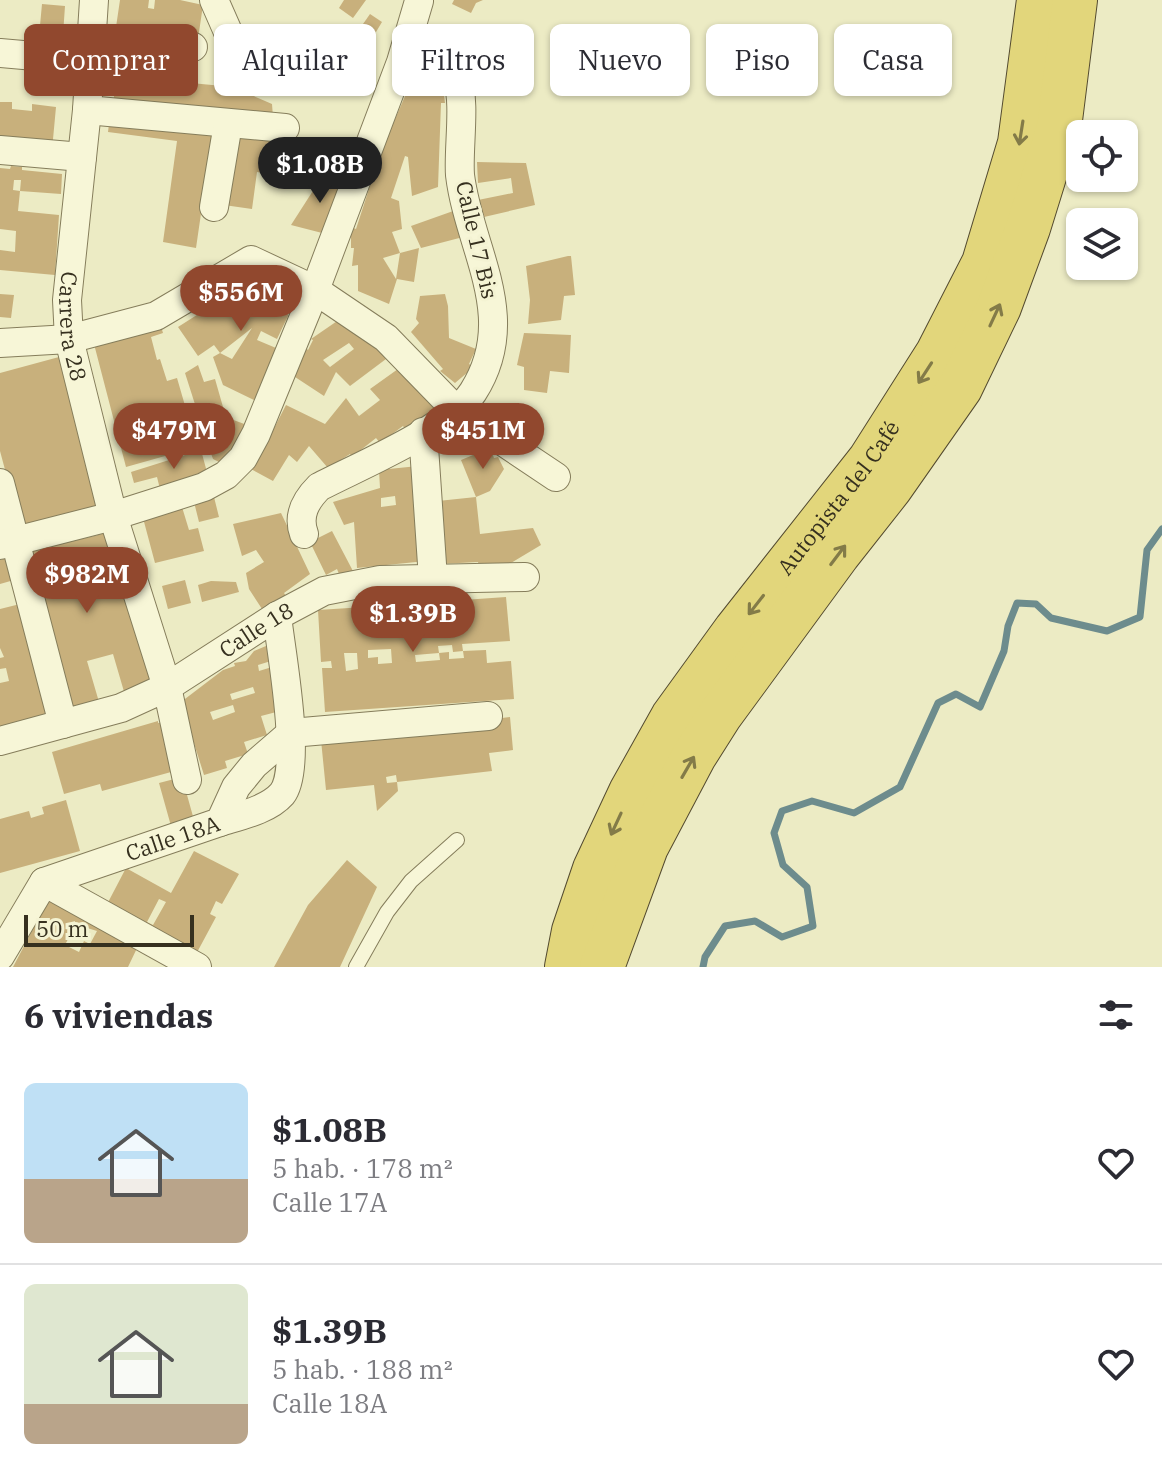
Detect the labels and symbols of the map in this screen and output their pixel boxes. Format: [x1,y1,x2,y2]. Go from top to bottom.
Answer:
one-way arrow [1013,120,1028,145]
pin: $1.08B [255,137,385,205]
street label: Calle 17 Bis [450,178,505,302]
pin: $556M [185,265,297,333]
street label: Carrera 28 [53,270,94,384]
one-way arrow [988,303,1003,327]
one-way arrow [917,361,934,383]
pin: $479M [118,403,230,471]
pin: $451M [427,403,539,471]
street label: Autopista del Café [770,415,906,580]
one-way arrow [829,545,846,566]
pin: $982M [31,547,143,615]
pin: $1.39B [348,586,478,654]
one-way arrow [747,594,764,615]
street label: Calle 18 [213,595,298,664]
one-way arrow [680,756,696,779]
street label: Calle 18A [122,808,223,867]
one-way arrow [608,811,623,835]
scale bar [24,911,194,947]

